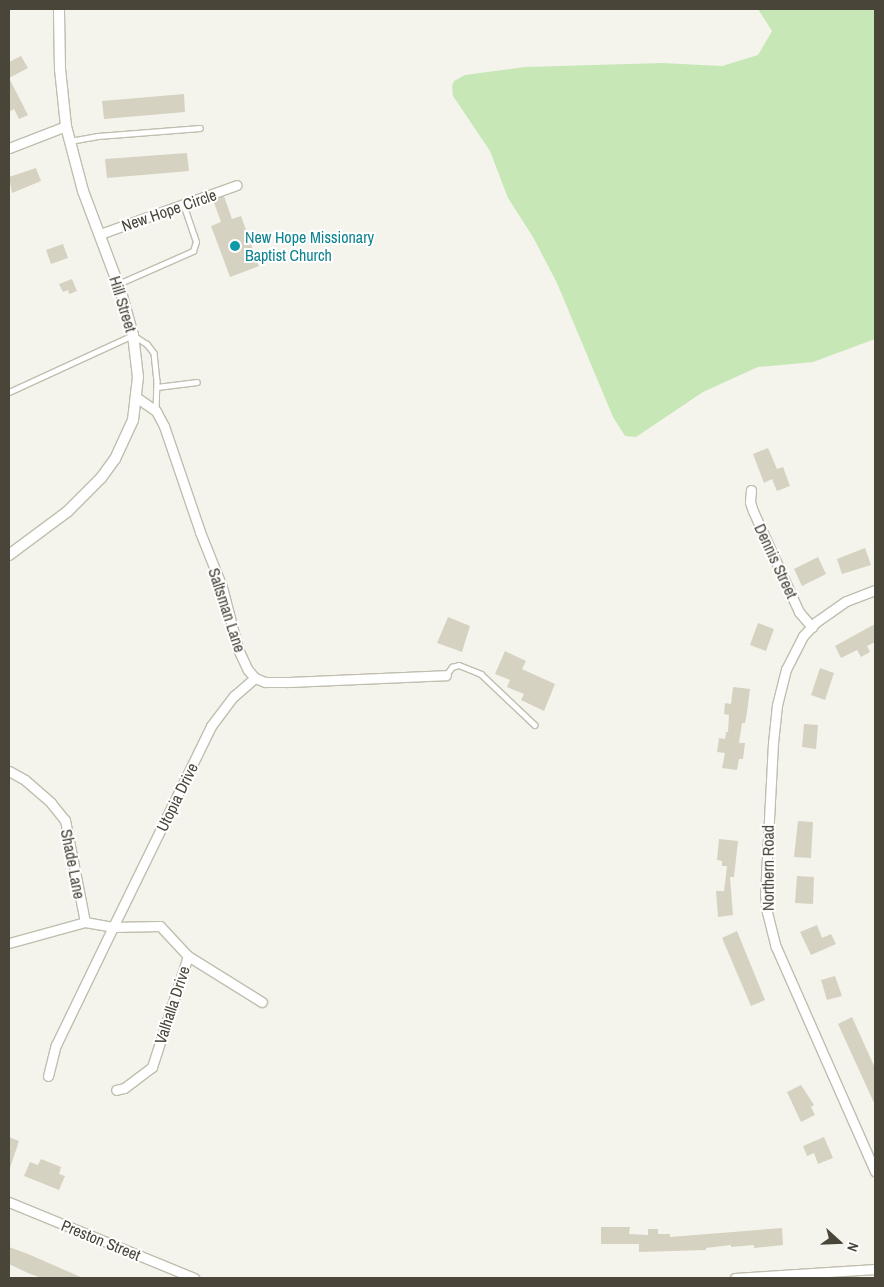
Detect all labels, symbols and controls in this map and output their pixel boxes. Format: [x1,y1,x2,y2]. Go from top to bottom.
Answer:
street label: New Hope Circle [119,185,219,235]
place label: New Hope Missionary Baptist Church [245,227,374,265]
marker: New Hope Missionary Baptist Church [229,240,241,252]
street label: Hill Street [105,274,141,334]
street label: Dennis Street [750,521,802,601]
street label: Saltsman Lane [204,565,250,655]
street label: Utopia Drive [152,760,202,834]
street label: Northern Road [758,825,778,911]
street label: Shade Lane [57,827,89,901]
street label: Valhalla Drive [150,964,194,1046]
street label: Preston Street [59,1215,143,1265]
north arrow [814,1217,864,1267]
text: N [843,1240,863,1254]

